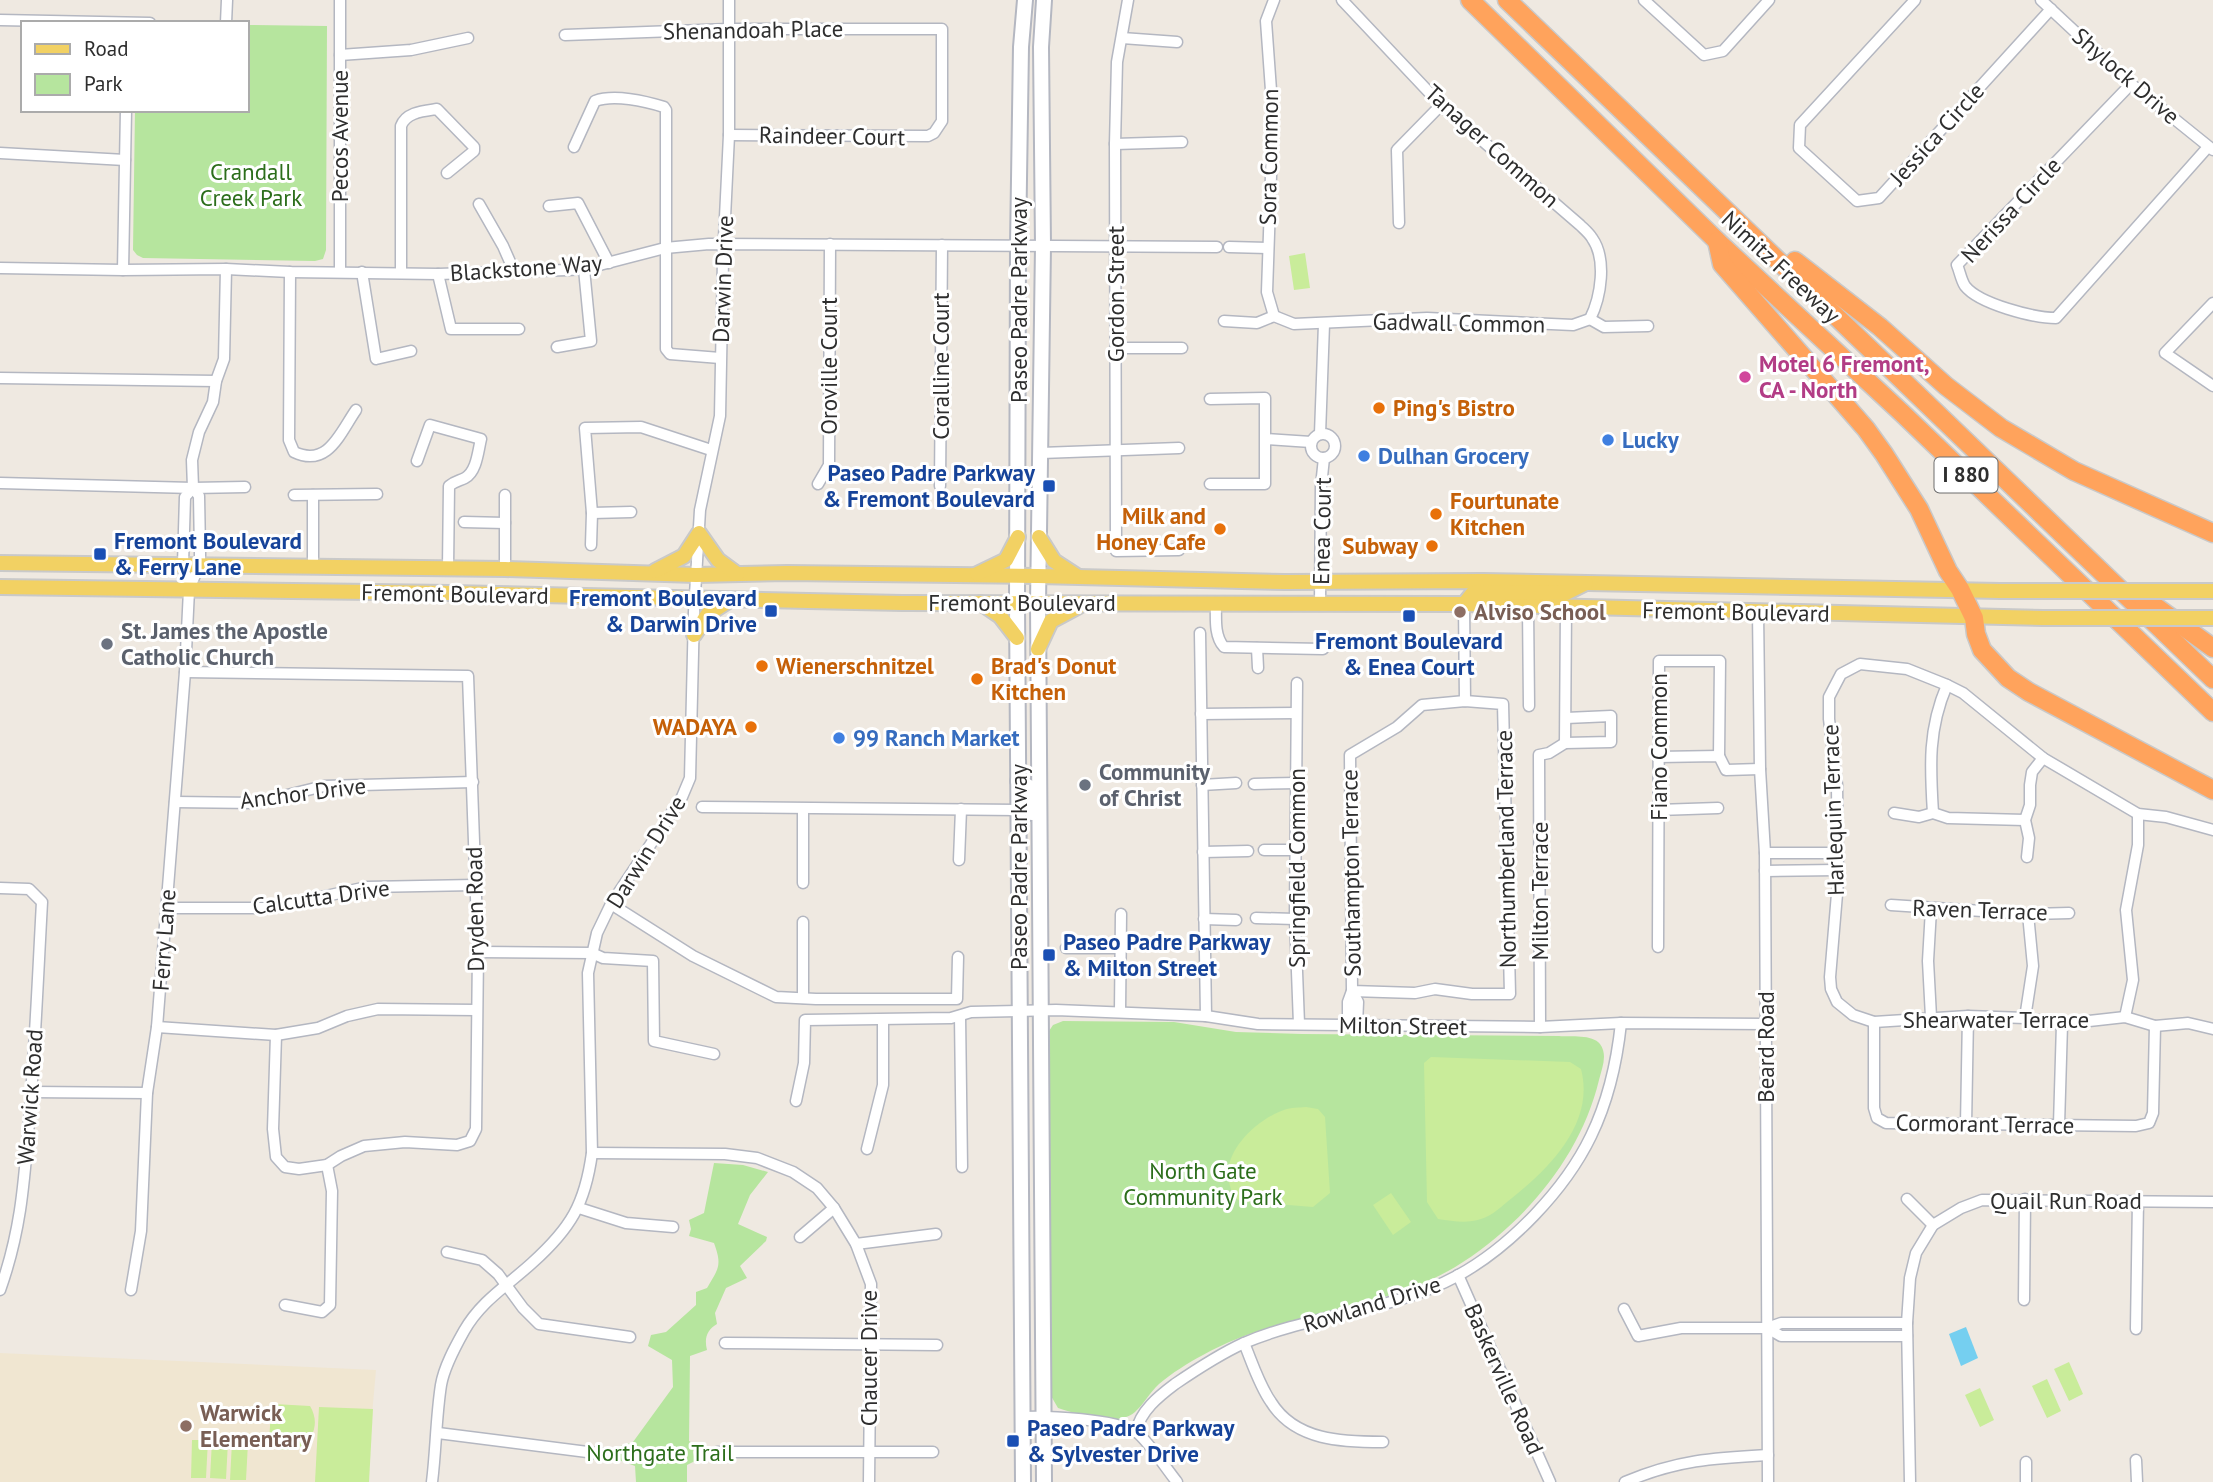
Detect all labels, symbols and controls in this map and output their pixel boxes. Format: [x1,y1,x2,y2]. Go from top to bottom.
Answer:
street label: Shenandoah Place [663,13,843,46]
legend [21,21,248,112]
street label: Shylock Drive [2067,21,2186,130]
text: Road [84,35,128,62]
text: Park [84,70,123,97]
street label: Pecos Avenue [325,70,354,202]
street label: Jessica Circle [1882,77,1990,192]
street label: Tanager Common [1419,78,1565,214]
street label: Sora Common [1253,88,1284,226]
street label: Raindeer Court [759,120,906,151]
street label: Nerissa Circle [1954,151,2067,269]
park label: Crandall Creek Park [200,157,302,212]
street label: Paseo Padre Parkway [1004,197,1033,403]
street label: Nimitz Freeway [1716,204,1847,329]
street label: Darwin Drive [706,215,739,343]
street label: Gordon Street [1101,226,1130,362]
street label: Blackstone Way [449,248,603,287]
street label: Coralline Court [926,292,955,440]
street label: Oroville Court [814,297,843,435]
street label: Gadwall Common [1372,306,1546,339]
place label: Motel 6 Fremont, CA - North [1759,349,1929,404]
marker: Motel 6 Fremont, CA - North [1737,369,1753,385]
place label: Ping's Bistro [1393,393,1515,422]
marker: Ping's Bistro [1371,400,1387,416]
place label: Lucky [1622,425,1680,454]
marker: Lucky [1600,432,1616,448]
place label: Dulhan Grocery [1378,441,1530,470]
marker: Dulhan Grocery [1356,448,1372,464]
place label: Paseo Padre Parkway & Fremont Boulevard [822,458,1036,513]
road number: I 880 [1934,458,1997,492]
street label: Enea Court [1306,477,1337,585]
marker: Paseo Padre Parkway & Fremont Boulevard [1041,478,1057,494]
place label: Fourtunate Kitchen [1450,486,1559,541]
place label: Milk and Honey Cafe [1096,501,1206,556]
marker: Fourtunate Kitchen [1428,506,1444,522]
marker: Milk and Honey Cafe [1212,521,1228,537]
place label: Fremont Boulevard & Ferry Lane [114,526,302,581]
place label: Subway [1342,531,1419,560]
marker: Subway [1424,538,1440,554]
marker: Fremont Boulevard & Ferry Lane [92,546,108,562]
street label: Fremont Boulevard [361,577,549,610]
place label: Fremont Boulevard & Darwin Drive [569,583,757,638]
street label: Fremont Boulevard [928,588,1116,617]
street label: Fremont Boulevard [1642,595,1830,628]
place label: Alviso School [1474,597,1606,626]
marker: Fremont Boulevard & Darwin Drive [763,603,779,619]
marker: Alviso School [1452,604,1468,620]
marker: Fremont Boulevard & Enea Court [1401,608,1417,624]
place label: St. James the Apostle Catholic Church [121,616,328,671]
place label: Fremont Boulevard & Enea Court [1315,626,1503,681]
marker: St. James the Apostle Catholic Church [99,636,115,652]
place label: Wienerschnitzel [776,651,934,680]
place label: Brad's Donut Kitchen [991,651,1116,706]
marker: Wienerschnitzel [754,658,770,674]
marker: Brad's Donut Kitchen [969,671,985,687]
street label: Fiano Common [1644,673,1673,821]
place label: WADAYA [653,712,737,741]
marker: WADAYA [743,719,759,735]
place label: 99 Ranch Market [853,723,1020,752]
street label: Harlequin Terrace [1815,724,1850,896]
marker: 99 Ranch Market [831,730,847,746]
street label: Northumberland Terrace [1489,730,1522,968]
place label: Community of Christ [1099,757,1211,812]
street label: Paseo Padre Parkway [1004,764,1033,970]
street label: Springfield Common [1282,768,1311,968]
street label: Southampton Terrace [1334,769,1367,977]
street label: Anchor Drive [238,770,368,815]
marker: Community of Christ [1077,777,1093,793]
street label: Darwin Drive [599,790,692,914]
street label: Milton Terrace [1525,821,1554,961]
street label: Dryden Road [459,846,490,972]
street label: Calcutta Drive [250,873,391,920]
street label: Ferry Lane [145,888,182,992]
street label: Raven Terrace [1912,893,2048,926]
place label: Paseo Padre Parkway & Milton Street [1063,927,1271,982]
marker: Paseo Padre Parkway & Milton Street [1041,947,1057,963]
street label: Beard Road [1751,991,1780,1103]
street label: Shearwater Terrace [1903,1005,2089,1034]
street label: Milton Street [1339,1010,1468,1041]
street label: Warwick Road [10,1028,49,1166]
street label: Cormorant Terrace [1895,1107,2075,1140]
park label: North Gate Community Park [1123,1156,1283,1211]
street label: Quail Run Road [1990,1186,2142,1215]
street label: Rowland Drive [1300,1269,1444,1338]
street label: Chaucer Drive [854,1290,883,1426]
street label: Baskerville Road [1458,1299,1551,1459]
place label: Warwick Elementary [200,1398,313,1453]
place label: Paseo Padre Parkway & Sylvester Drive [1027,1413,1235,1468]
marker: Warwick Elementary [178,1418,194,1434]
marker: Paseo Padre Parkway & Sylvester Drive [1005,1433,1021,1449]
park label: Northgate Trail [586,1438,734,1467]

